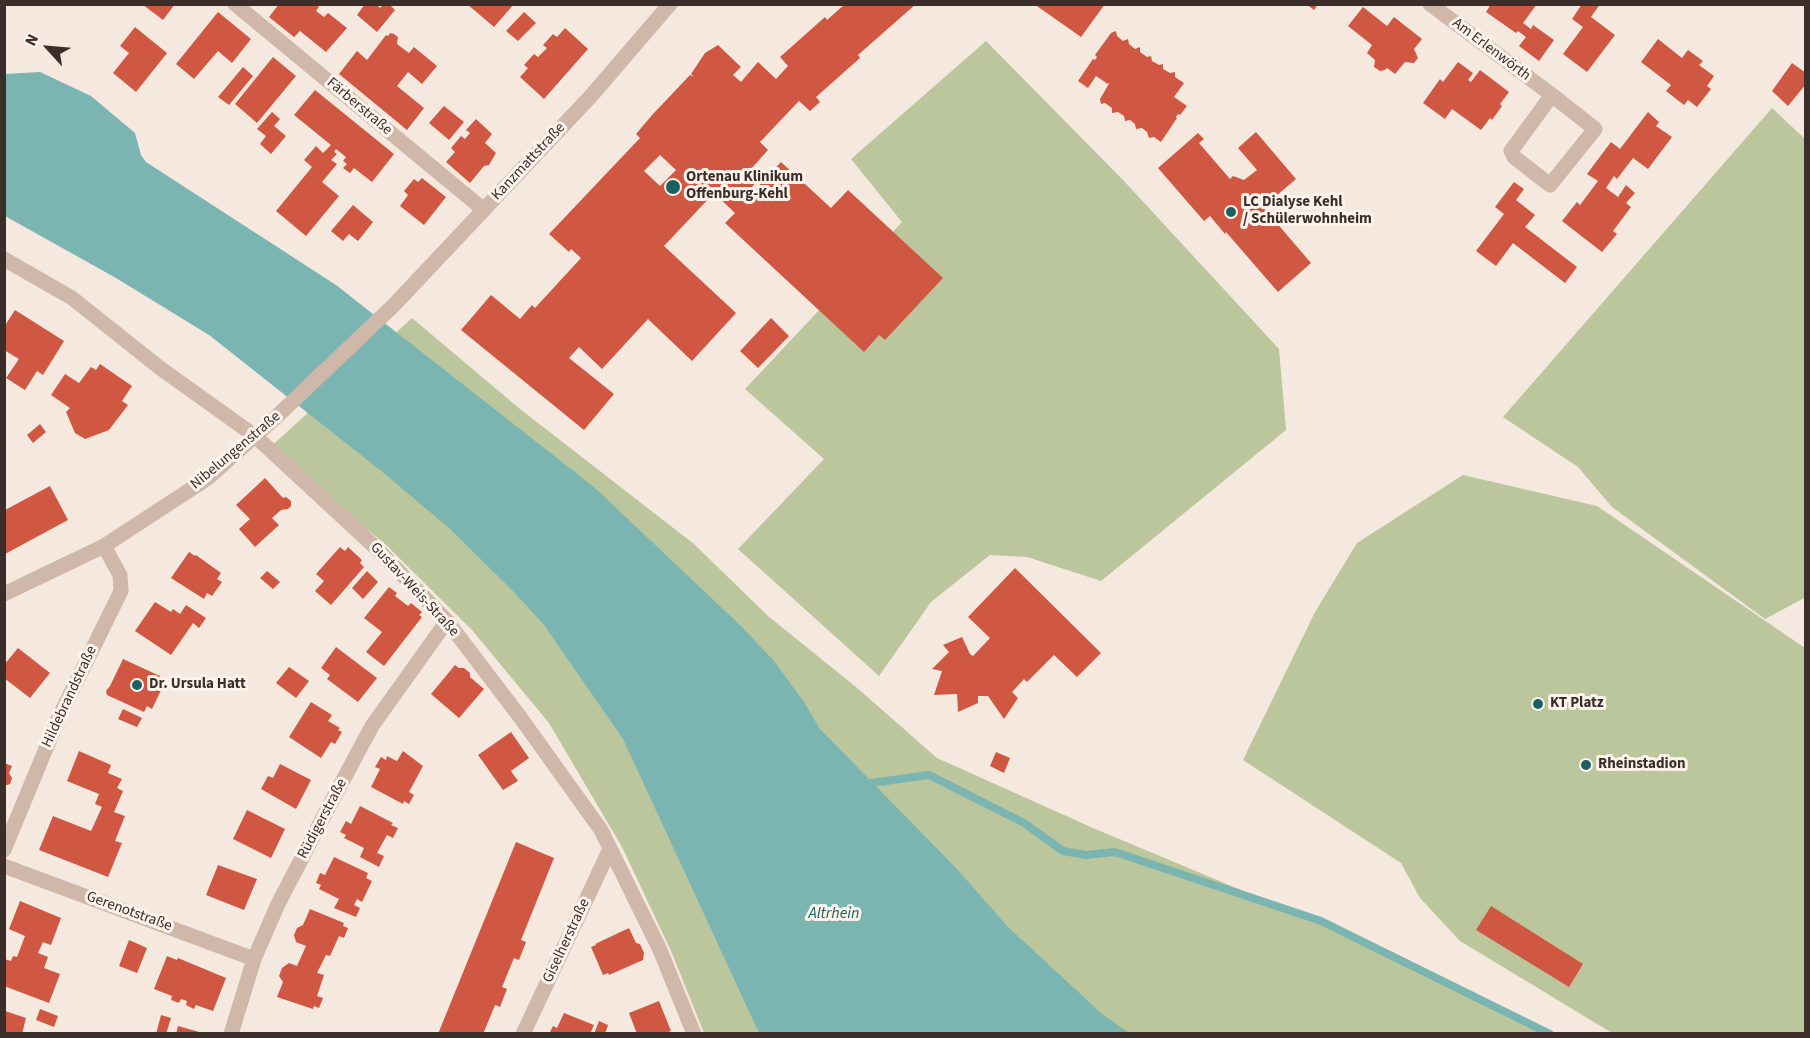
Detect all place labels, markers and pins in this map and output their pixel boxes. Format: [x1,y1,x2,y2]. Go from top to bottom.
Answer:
place label: Ortenau Klinikum Offenburg-Kehl [686,169,803,204]
marker: Ortenau Klinikum Offenburg-Kehl [664,178,682,196]
place label: LC Dialyse Kehl / Schülerwohnheim [1243,194,1372,229]
marker: LC Dialyse Kehl / Schülerwohnheim [1224,205,1238,219]
place label: Dr. Ursula Hatt [149,676,246,694]
marker: Dr. Ursula Hatt [130,678,144,692]
place label: KT Platz [1550,695,1604,713]
marker: KT Platz [1531,697,1545,711]
place label: Rheinstadion [1598,756,1686,774]
marker: Rheinstadion [1579,758,1593,772]

